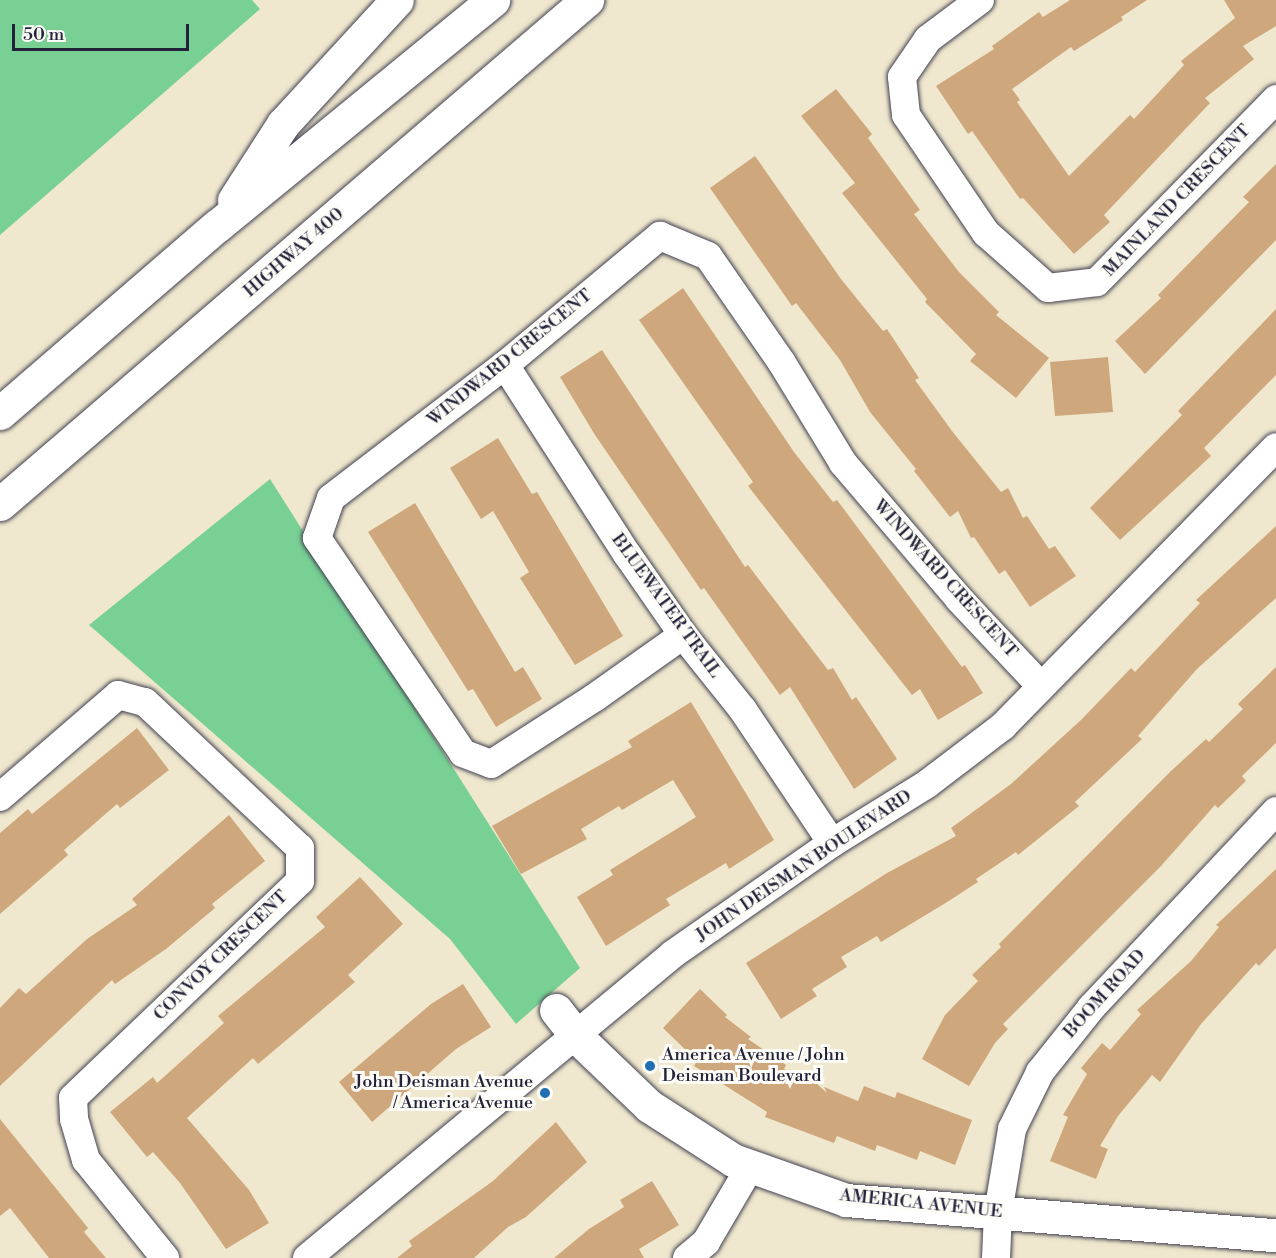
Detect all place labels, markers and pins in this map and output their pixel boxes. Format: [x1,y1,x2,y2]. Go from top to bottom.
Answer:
place label: America Avenue / John Deisman Boulevard [662,1045,845,1088]
marker: America Avenue / John Deisman Boulevard [643,1059,657,1073]
place label: John Deisman Avenue / America Avenue [354,1072,533,1114]
marker: John Deisman Avenue / America Avenue [538,1086,552,1100]

